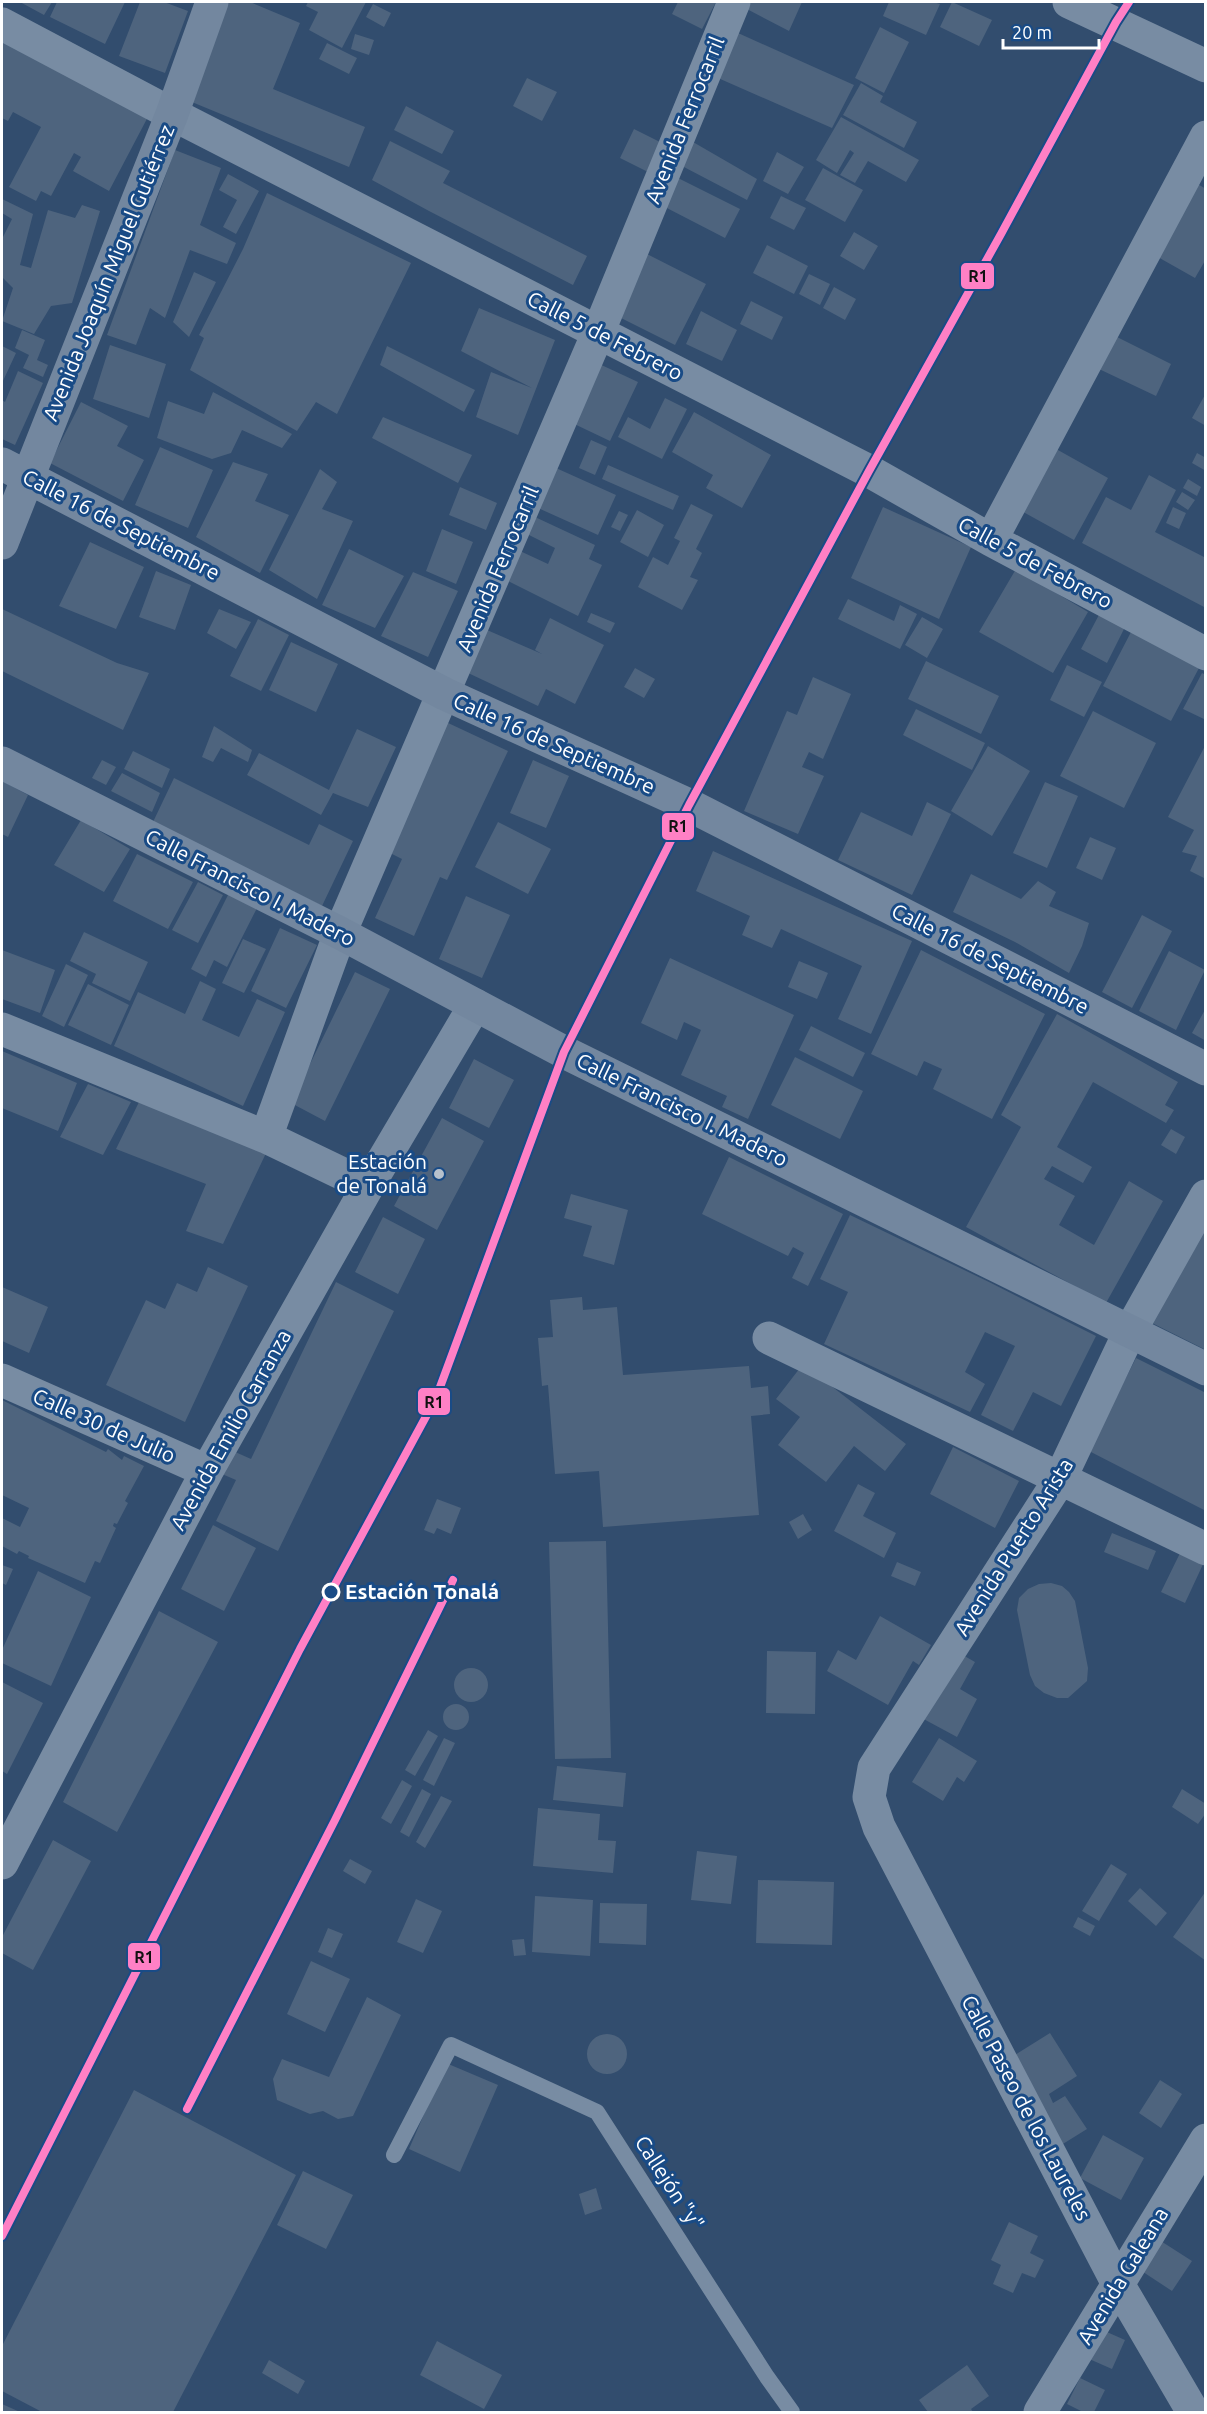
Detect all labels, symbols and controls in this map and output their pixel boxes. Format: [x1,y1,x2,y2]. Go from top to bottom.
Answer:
scale bar [1003,12,1099,50]
text: 20 m [1012,22,1052,42]
street label: Avenida Ferrocarril [640,33,729,207]
street label: Avenida Joaquín Miguel Gutiérrez [38,121,179,424]
line badge: R1 [960,262,995,290]
text: R1 [968,267,988,285]
street label: Calle 5 de Febrero [524,286,687,385]
street label: Calle 16 de Septiembre [19,464,224,584]
street label: Avenida Ferrocarril [451,482,543,655]
street label: Calle 5 de Febrero [954,511,1117,613]
street label: Calle 16 de Septiembre [450,688,659,798]
line badge: R1 [661,812,695,841]
text: R1 [668,817,688,835]
street label: Calle Francisco I. Madero [142,824,359,950]
street label: Calle 16 de Septiembre [888,898,1093,1018]
street label: Calle Francisco I. Madero [573,1048,792,1171]
place label: Estación de Tonalá [336,1149,427,1197]
marker: Estación de Tonalá [432,1167,446,1181]
street label: Avenida Emilio Carranza [165,1325,295,1534]
street label: Calle 30 de Julio [29,1383,179,1467]
line badge: R1 [417,1387,451,1416]
text: R1 [424,1393,444,1411]
street label: Avenida Puerto Arista [949,1453,1077,1640]
place label: Estación Tonalá [345,1579,499,1603]
marker: Estación Tonalá [322,1583,340,1601]
line badge: R1 [127,1942,161,1971]
text: R1 [134,1948,154,1966]
street label: Calle Paseo de los Laureles [957,1991,1097,2224]
street label: Callejón "y" [631,2131,709,2234]
street label: Avenida Galeana [1072,2203,1172,2348]

